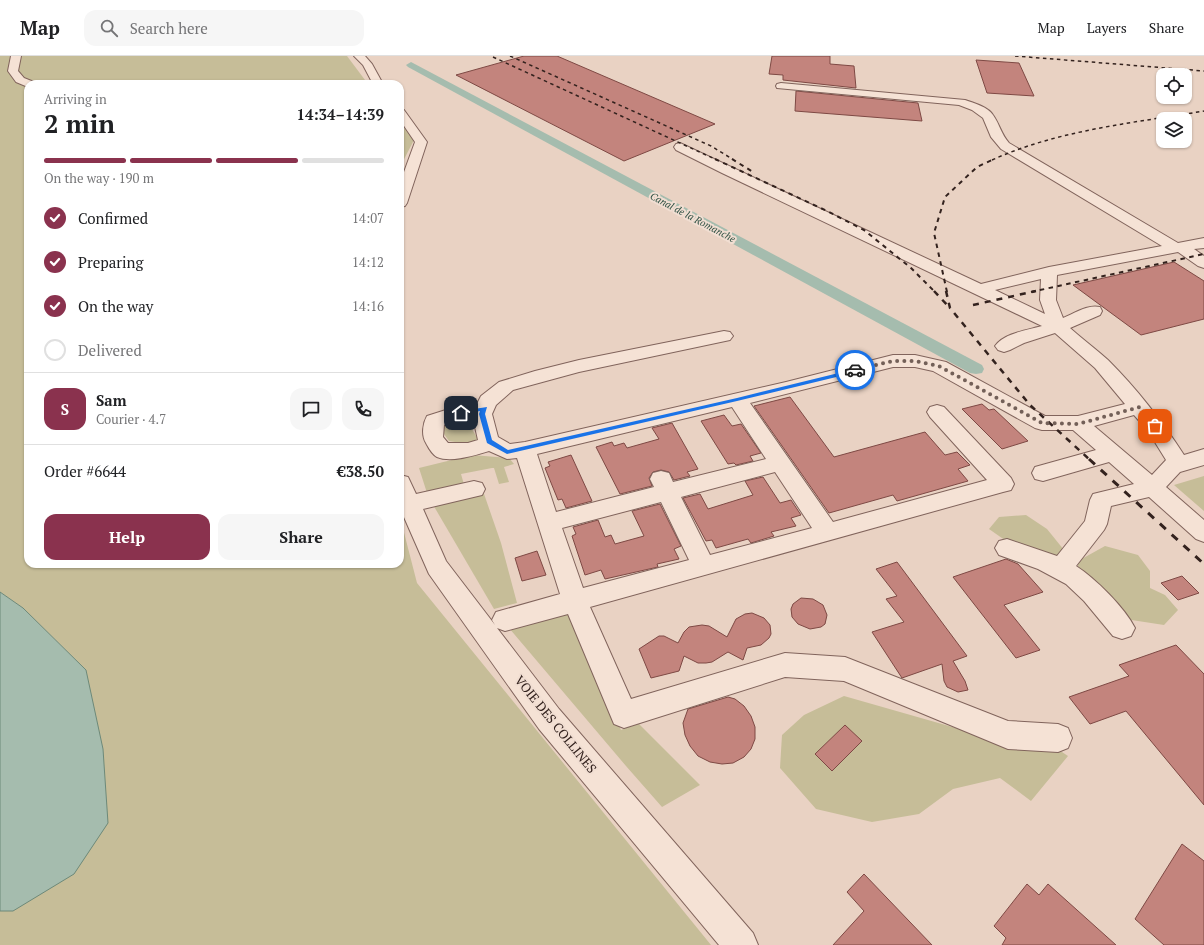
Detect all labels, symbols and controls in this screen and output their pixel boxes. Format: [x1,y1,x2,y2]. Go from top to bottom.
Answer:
search box [84,10,364,46]
text: Map [20,15,60,40]
icon: search [98,17,120,39]
text: Search here [130,18,208,38]
text: Map [1038,18,1065,37]
text: Layers [1087,18,1127,37]
text: Share [1149,18,1184,37]
map controls [1156,68,1192,148]
button: locate [1156,68,1192,104]
text: Arriving in [44,90,107,108]
text: 14:34–14:39 [297,104,384,124]
text: 2 min [44,106,115,140]
button: layers [1156,112,1192,148]
text: On the way · 190 m [44,169,154,187]
water label: Canal de la Romanche [648,189,738,246]
icon: check [44,207,66,229]
text: Confirmed [78,208,148,228]
text: 14:07 [352,209,384,227]
icon: check [44,251,66,273]
text: Preparing [78,252,143,272]
text: 14:12 [352,253,384,271]
icon: check [44,295,66,317]
text: On the way [78,296,153,316]
text: 14:16 [352,297,384,315]
text: Delivered [78,340,142,360]
courier [835,350,875,390]
icon: car [844,359,866,381]
button: chat [290,388,332,430]
button: phone [342,388,384,430]
text: Sam [96,390,127,410]
pin [444,396,478,430]
text: S [61,399,69,419]
icon: home [450,402,472,424]
pin [1138,409,1172,443]
text: Courier · 4.7 [96,410,166,428]
icon: bag [1144,415,1166,437]
text: Order #6644 [44,461,126,481]
text: €38.50 [337,461,384,481]
button: Help [44,514,210,560]
button: Share [218,514,384,560]
street label: VOIE DES COLLINES [511,671,601,777]

